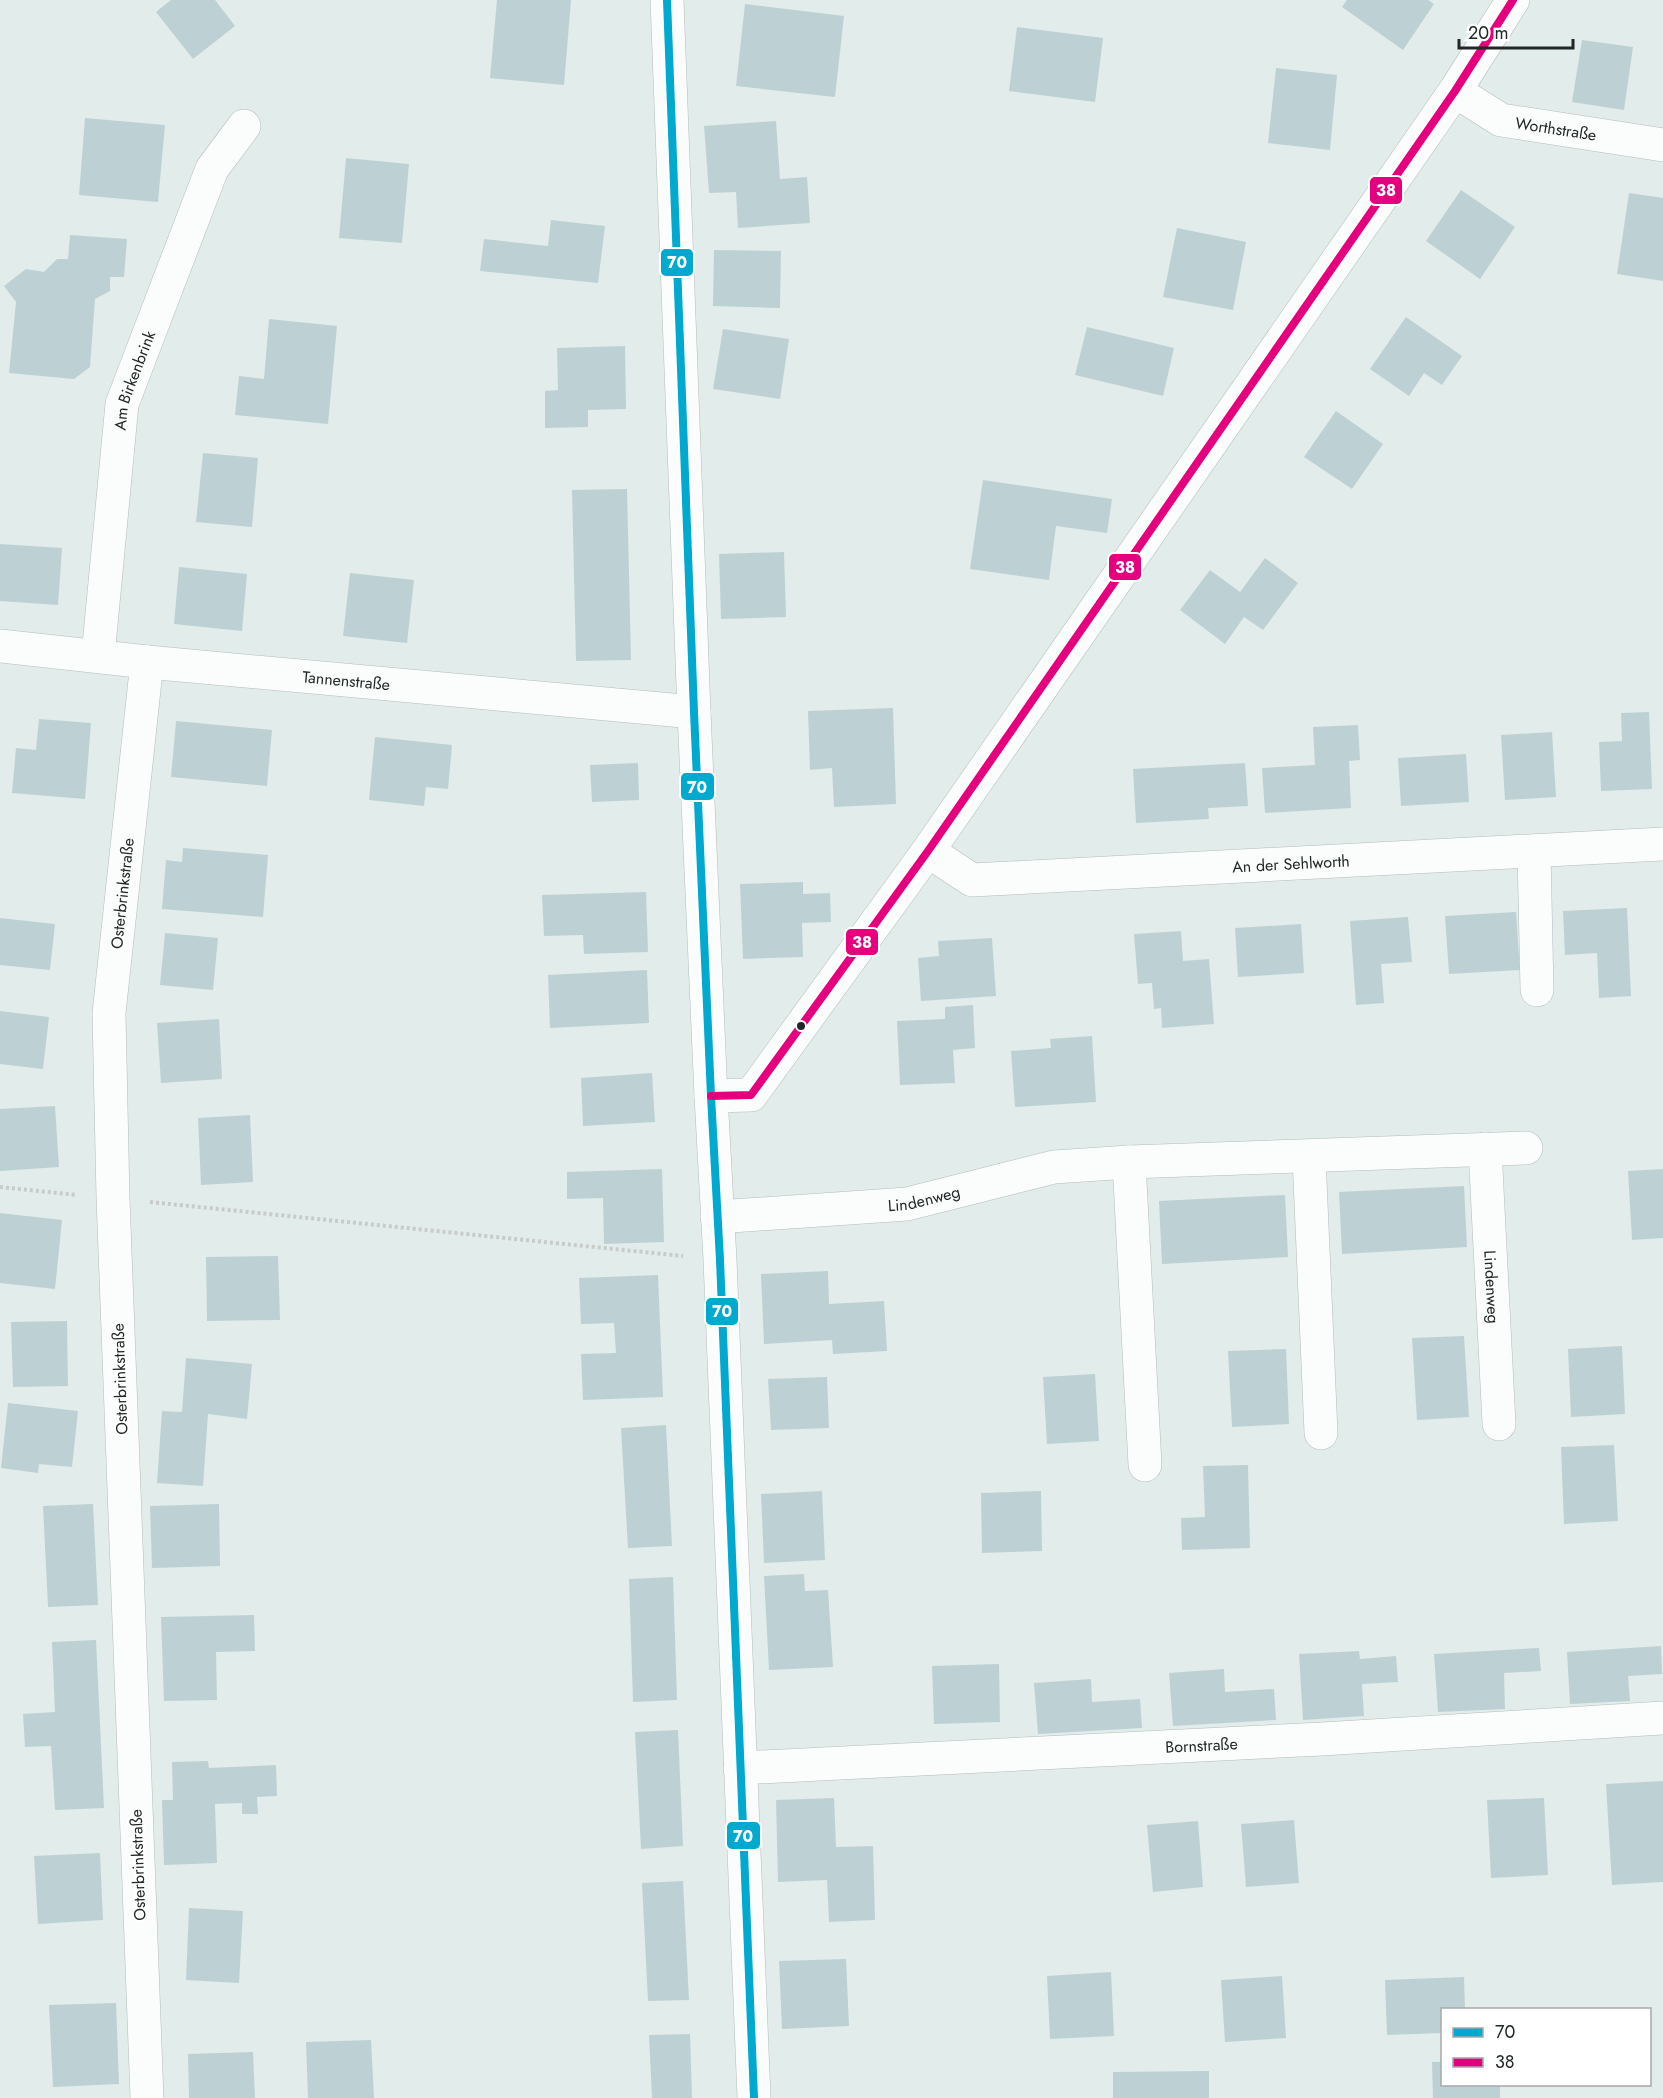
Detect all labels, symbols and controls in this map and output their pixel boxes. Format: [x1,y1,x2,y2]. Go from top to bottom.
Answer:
scale bar [1459,12,1573,50]
text: 20 m [1468,20,1508,46]
street label: Worthstraße [1514,111,1598,146]
line badge: 38 [1369,176,1403,205]
text: 38 [1376,179,1396,202]
line badge: 70 [660,248,694,277]
text: 70 [667,251,687,274]
street label: Am Birkenbrink [108,326,161,431]
line badge: 38 [1108,553,1142,581]
text: 38 [1115,556,1135,579]
street label: Tannenstraße [302,665,391,696]
line badge: 70 [680,772,715,801]
text: 70 [687,776,707,799]
street label: Osterbrinkstraße [105,837,139,950]
street label: An der Sehlworth [1231,849,1350,878]
line badge: 38 [845,928,879,956]
text: 38 [852,931,872,954]
unlabelled marker [795,1020,807,1032]
street label: Lindenweg [887,1180,962,1217]
street label: Lindenweg [1479,1250,1505,1324]
line badge: 70 [705,1297,739,1326]
text: 70 [712,1300,732,1323]
street label: Osterbrinkstraße [107,1323,133,1435]
street label: Bornstraße [1165,1732,1238,1758]
street label: Osterbrinkstraße [125,1809,151,1921]
line badge: 70 [726,1821,761,1850]
text: 70 [733,1825,753,1848]
legend [1441,2008,1651,2086]
text: 70 [1495,2019,1515,2045]
text: 38 [1495,2049,1515,2075]

